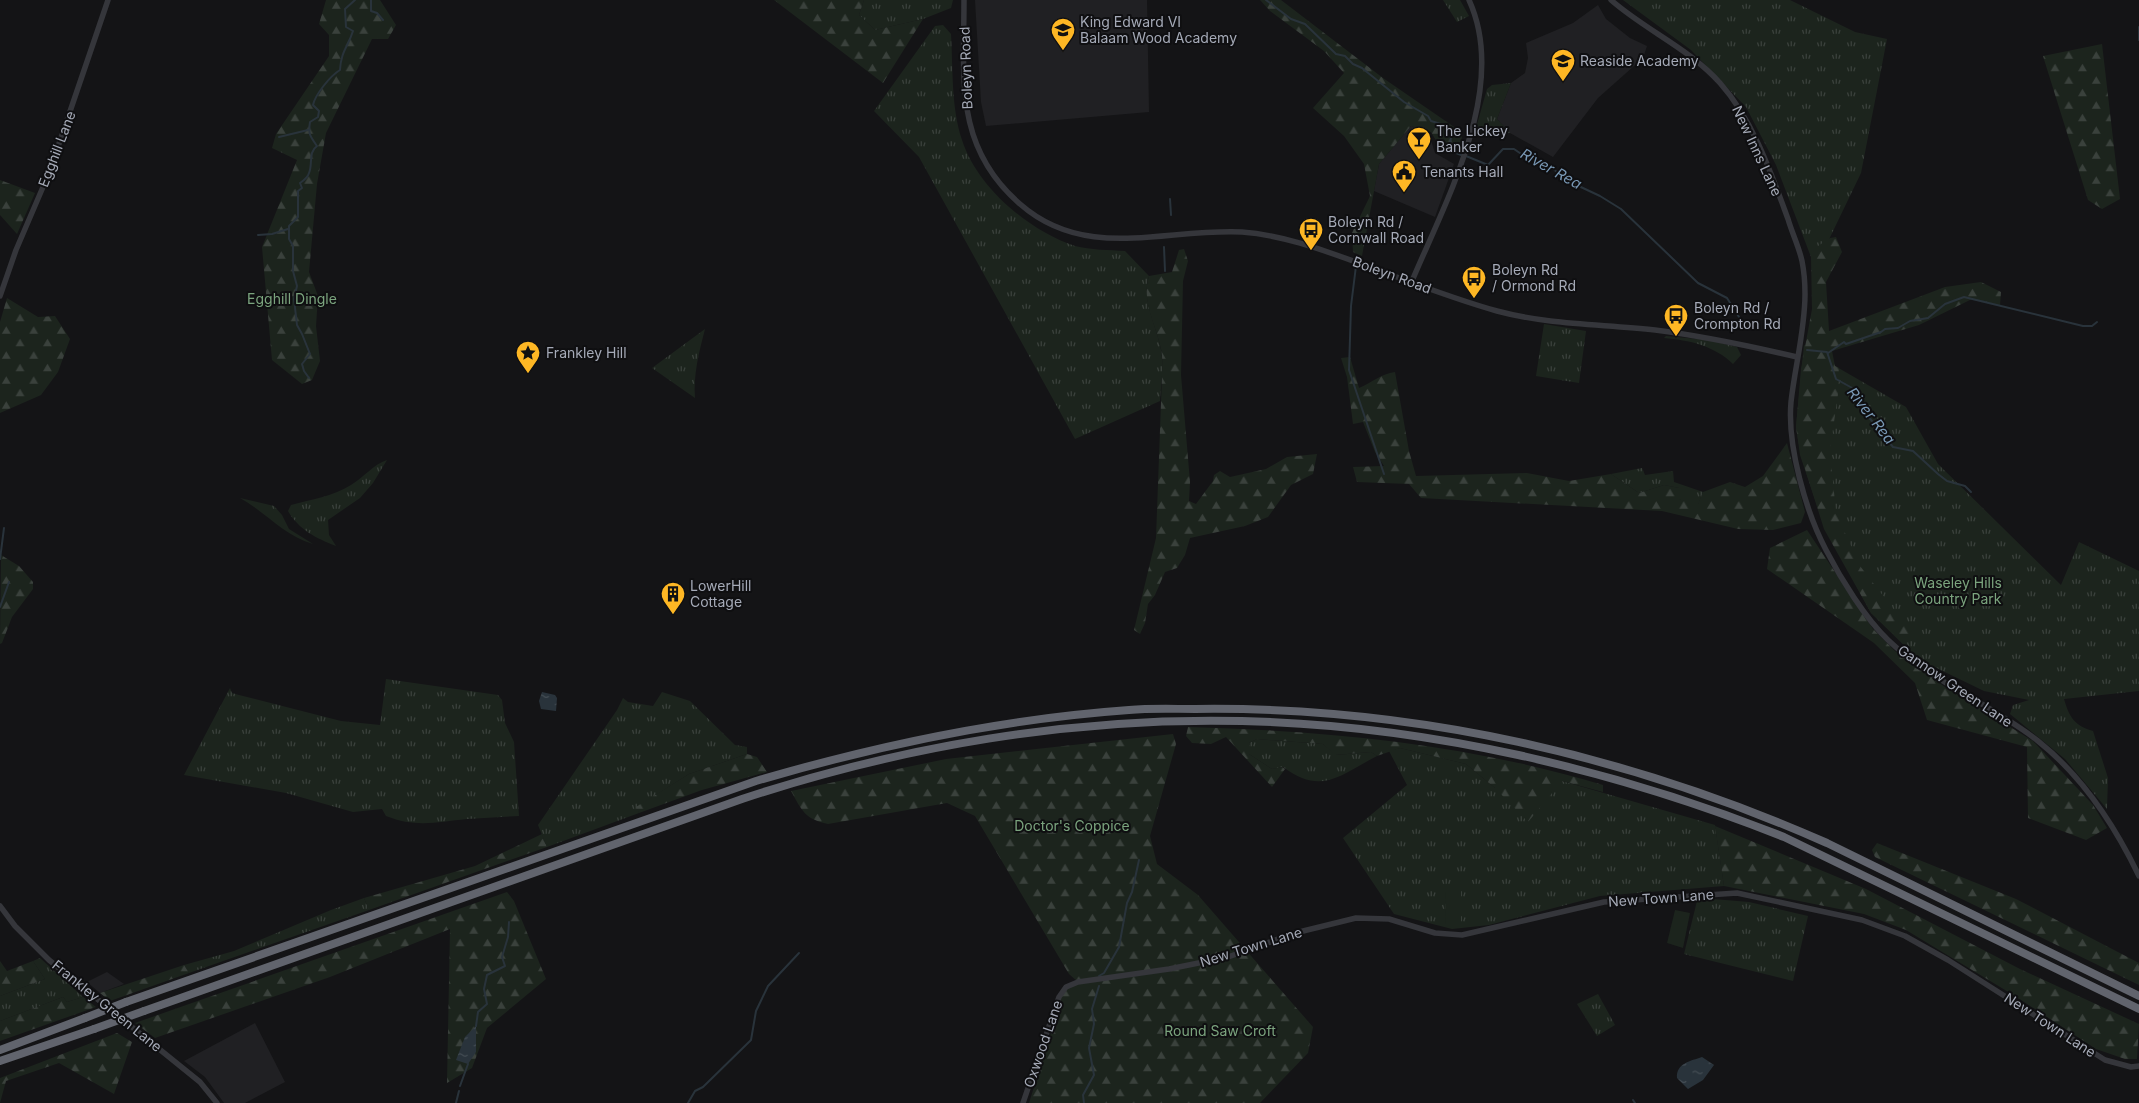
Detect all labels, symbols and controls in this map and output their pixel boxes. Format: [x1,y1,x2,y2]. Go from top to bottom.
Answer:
place label: King Edward VI Balaam Wood Academy [1080,13,1237,46]
school or university icon: King Edward VI Balaam Wood Academy [1050,17,1076,51]
street label: Boleyn Road [956,26,975,110]
school or university icon: Reaside Academy [1550,48,1576,82]
place label: Reaside Academy [1580,52,1699,69]
street label: New Inns Lane [1729,103,1786,199]
street label: Egghill Lane [34,108,79,189]
place label: The Lickey Banker [1436,122,1508,155]
bar icon: The Lickey Banker [1406,126,1432,160]
water label: River Rea [1517,144,1585,193]
public building icon: Tenants Hall [1391,159,1417,193]
place label: Tenants Hall [1422,163,1503,180]
place label: Boleyn Rd / Cornwall Road [1328,213,1424,246]
bus stop icon: Boleyn Rd / Cornwall Road [1298,217,1324,251]
street label: Boleyn Road [1350,252,1434,297]
place label: Boleyn Rd / Ormond Rd [1492,261,1576,294]
bus stop icon: Boleyn Rd / Ormond Rd [1461,265,1487,299]
park label: Egghill Dingle [247,290,337,307]
place label: Boleyn Rd / Crompton Rd [1694,299,1781,332]
bus stop icon: Boleyn Rd / Crompton Rd [1663,303,1689,337]
place icon: Frankley Hill [515,340,541,374]
place label: Frankley Hill [546,344,627,361]
water label: River Rea [1843,383,1900,448]
park label: Waseley Hills Country Park [1914,574,2002,607]
place label: LowerHill Cottage [690,577,752,610]
building icon: LowerHill Cottage [660,581,686,615]
street label: Gannow Green Lane [1895,641,2016,730]
park label: Doctor's Coppice [1014,817,1130,834]
street label: New Town Lane [1608,885,1714,910]
street label: New Town Lane [1198,923,1304,970]
street label: Frankley Green Lane [49,956,166,1055]
street label: New Town Lane [2001,989,2099,1061]
street label: Oxwood Lane [1020,998,1065,1090]
park label: Round Saw Croft [1164,1022,1276,1039]

